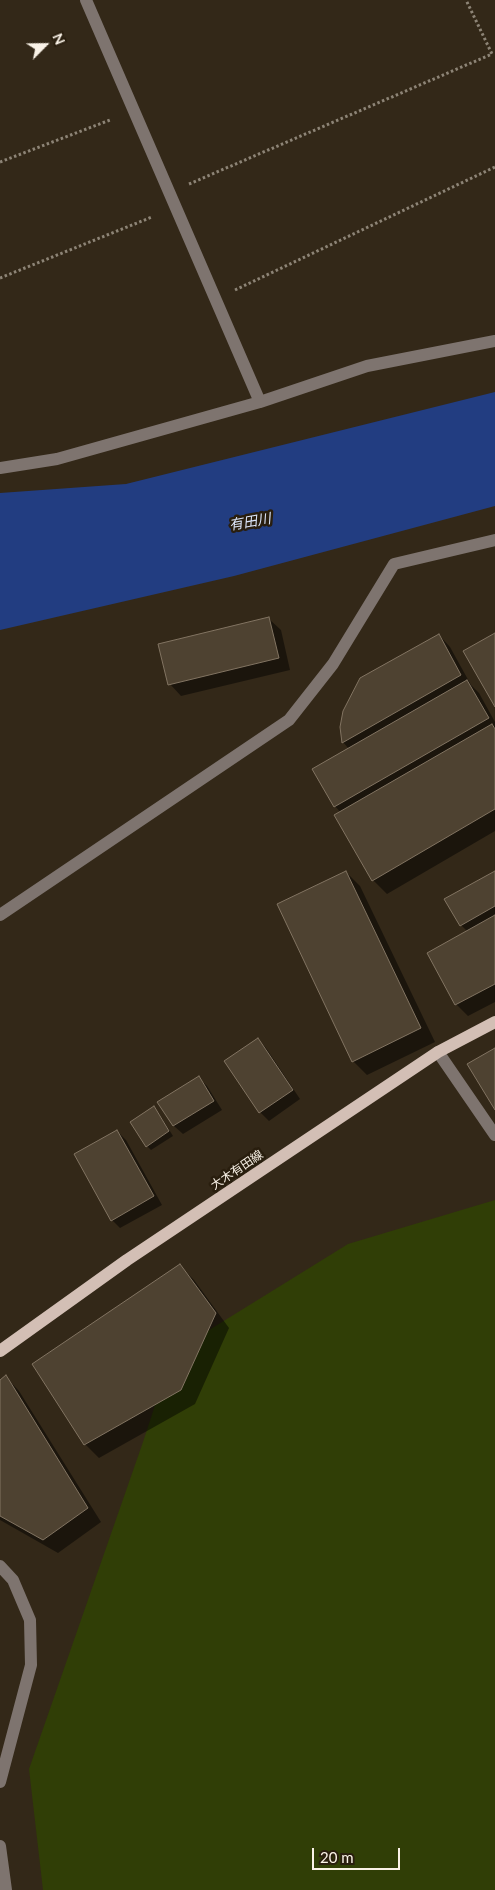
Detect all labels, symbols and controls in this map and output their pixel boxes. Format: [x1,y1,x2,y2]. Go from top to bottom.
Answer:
north arrow [20,20,70,70]
text: N [49,31,69,47]
water label: 有田川 [228,510,272,534]
street label: 大木有田線 [208,1147,266,1193]
scale bar [315,1838,402,1870]
text: 20 m [320,1848,354,1866]

